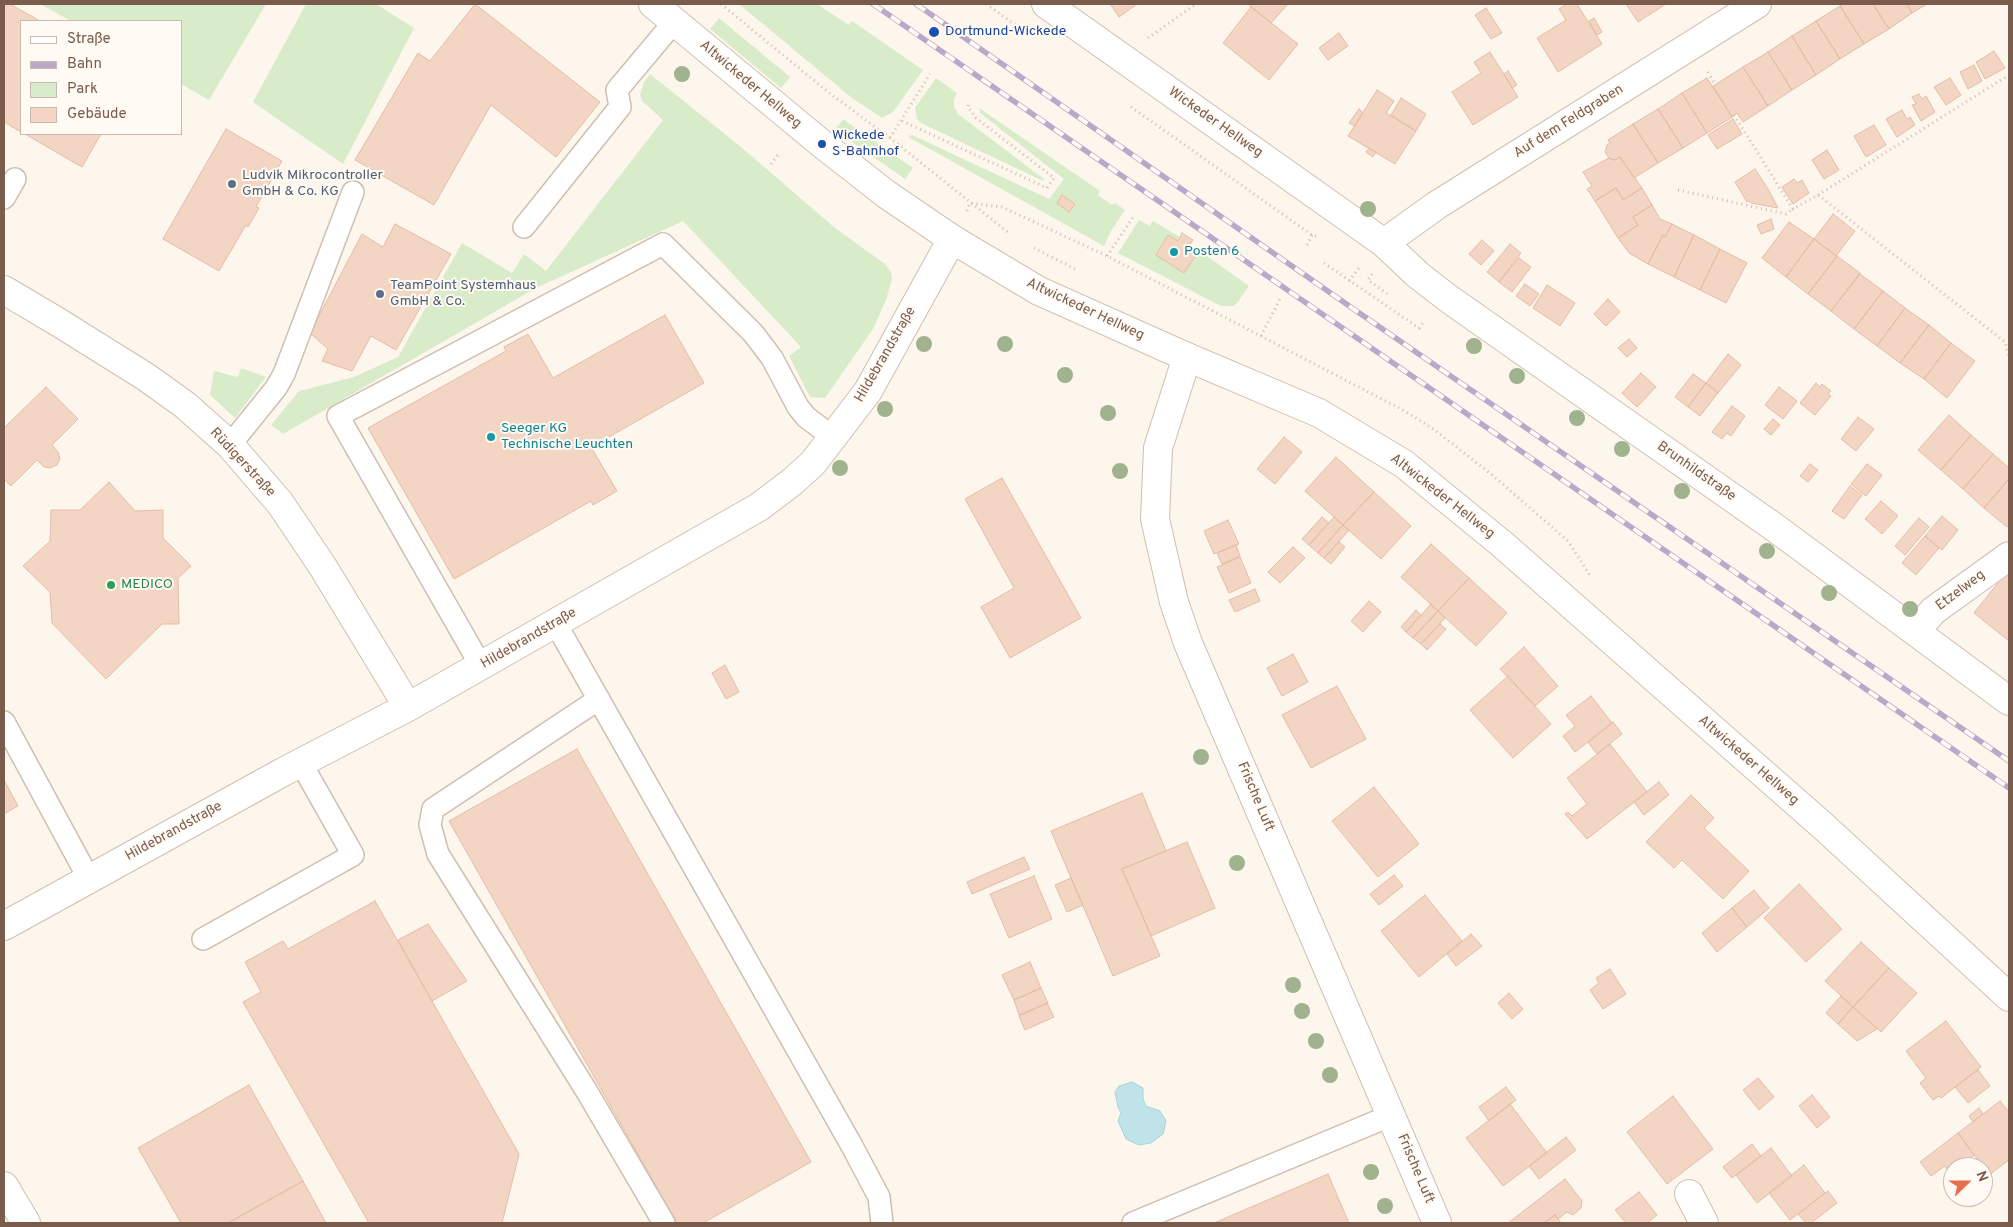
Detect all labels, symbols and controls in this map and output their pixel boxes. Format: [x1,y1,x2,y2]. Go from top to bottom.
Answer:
legend [20,20,182,135]
place label: Dortmund-Wickede [945,24,1066,40]
marker: Dortmund-Wickede [927,25,941,39]
text: Straße [67,30,111,49]
street label: Altwickeder Hellweg [696,37,804,133]
text: Bahn [67,55,102,74]
text: Park [67,80,98,99]
street label: Auf dem Feldgraben [1511,82,1627,162]
street label: Wickeder Hellweg [1164,84,1266,162]
text: Gebäude [67,105,127,124]
place label: Wickede S-Bahnhof [832,128,899,160]
marker: Wickede S-Bahnhof [816,138,828,150]
place label: Ludvik Mikrocontroller GmbH & Co. KG [242,168,383,200]
marker: Ludvik Mikrocontroller GmbH & Co. KG [226,178,238,190]
place label: Posten 6 [1184,244,1239,260]
marker: Posten 6 [1168,246,1180,258]
street label: Altwickeder Hellweg [1023,275,1147,345]
place label: TeamPoint Systemhaus GmbH & Co. [390,278,536,310]
marker: TeamPoint Systemhaus GmbH & Co. [374,288,386,300]
street label: Hildebrandstraße [852,304,920,406]
place label: Seeger KG Technische Leuchten [501,421,633,454]
street label: Rüdigerstraße [206,425,278,501]
marker: Seeger KG Technische Leuchten [485,431,497,443]
street label: Brunhildstraße [1653,439,1739,505]
street label: Altwickeder Hellweg [1386,451,1498,543]
street label: Etzelweg [1933,567,1989,615]
place label: MEDICO [121,577,173,593]
marker: MEDICO [105,579,117,591]
street label: Hildebrandstraße [478,605,580,673]
street label: Altwickeder Hellweg [1694,713,1802,809]
street label: Frische Luft [1233,760,1277,834]
street label: Hildebrandstraße [123,799,225,865]
street label: Frische Luft [1393,1132,1437,1206]
north arrow [1943,1157,1993,1207]
text: N [1972,1169,1991,1184]

